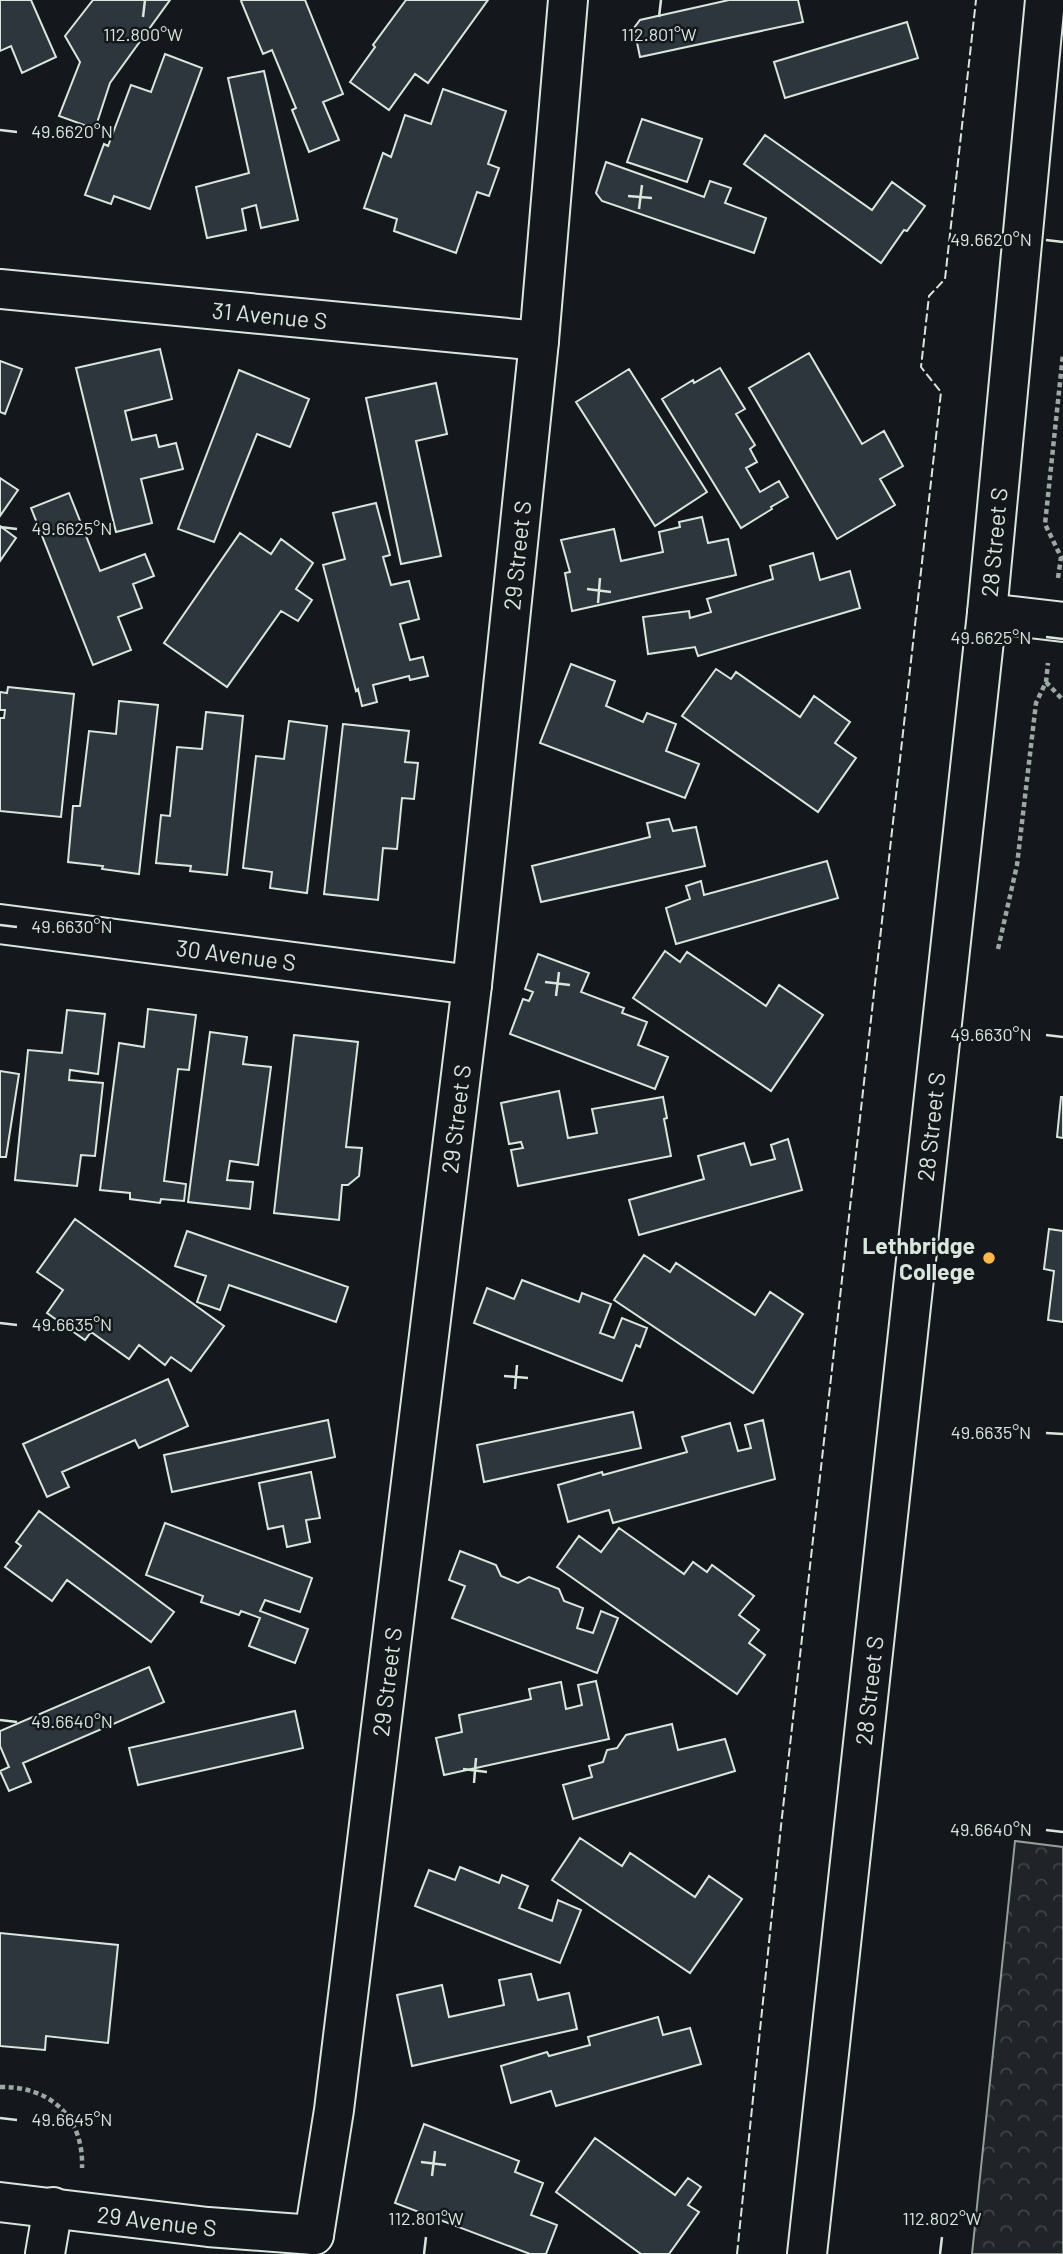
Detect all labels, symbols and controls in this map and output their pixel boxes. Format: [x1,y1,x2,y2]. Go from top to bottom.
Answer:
text: 112.800°W [103,23,183,45]
text: 112.801°W [621,23,697,45]
text: 49.6620°N [31,120,113,142]
text: 49.6620°N [950,228,1032,250]
street label: 31 Avenue S [211,296,329,335]
street label: 28 Street S [975,486,1013,598]
street label: 29 Street S [497,499,536,611]
text: 49.6625°N [32,517,112,539]
text: 49.6625°N [951,626,1031,648]
text: 49.6630°N [31,915,113,937]
street label: 30 Avenue S [174,933,298,976]
text: 49.6630°N [950,1023,1032,1045]
street label: 29 Street S [435,1063,476,1175]
street label: 28 Street S [911,1071,951,1183]
place label: Lethbridge College [862,1231,975,1285]
marker: Lethbridge College [981,1250,997,1266]
text: 49.6635°N [32,1313,112,1335]
text: 49.6635°N [951,1421,1031,1443]
street label: 29 Street S [366,1626,407,1738]
street label: 28 Street S [849,1634,889,1746]
text: 49.6640°N [31,1710,113,1732]
text: 49.6640°N [950,1818,1032,1840]
text: 49.6645°N [31,2108,113,2130]
street label: 29 Avenue S [96,2200,218,2242]
text: 112.801°W [388,2207,464,2229]
text: 112.802°W [902,2207,982,2229]

